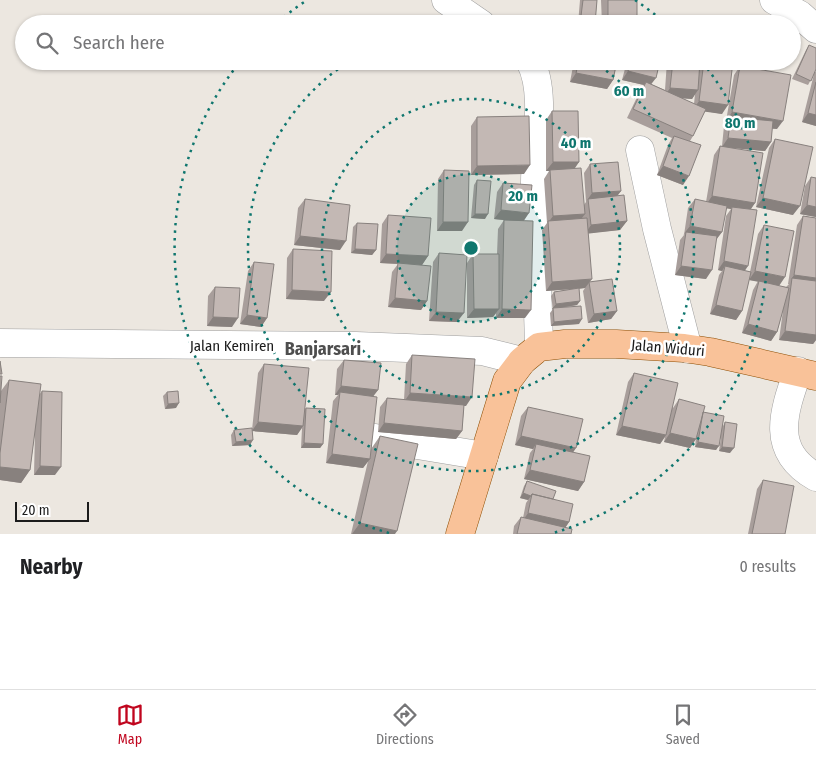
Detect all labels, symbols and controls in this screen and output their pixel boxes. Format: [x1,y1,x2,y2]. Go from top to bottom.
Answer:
search box [15,15,801,70]
icon: search [33,29,61,57]
text: Search here [73,31,165,54]
text: 60 m [614,82,644,100]
text: 80 m [725,114,755,132]
text: 40 m [561,134,591,152]
text: 20 m [507,187,538,205]
centre of rings [462,239,480,257]
street label: Jalan Widuri [630,336,706,360]
street label: Jalan Kemiren [190,337,274,355]
district label: Banjarsari [285,338,361,360]
scale bar [15,499,89,522]
text: 20 m [22,502,50,519]
text: Nearby [20,554,82,580]
text: 0 results [739,557,796,576]
tab: Map [116,701,144,748]
tab: Directions [376,701,434,748]
tab: Saved [666,701,700,748]

